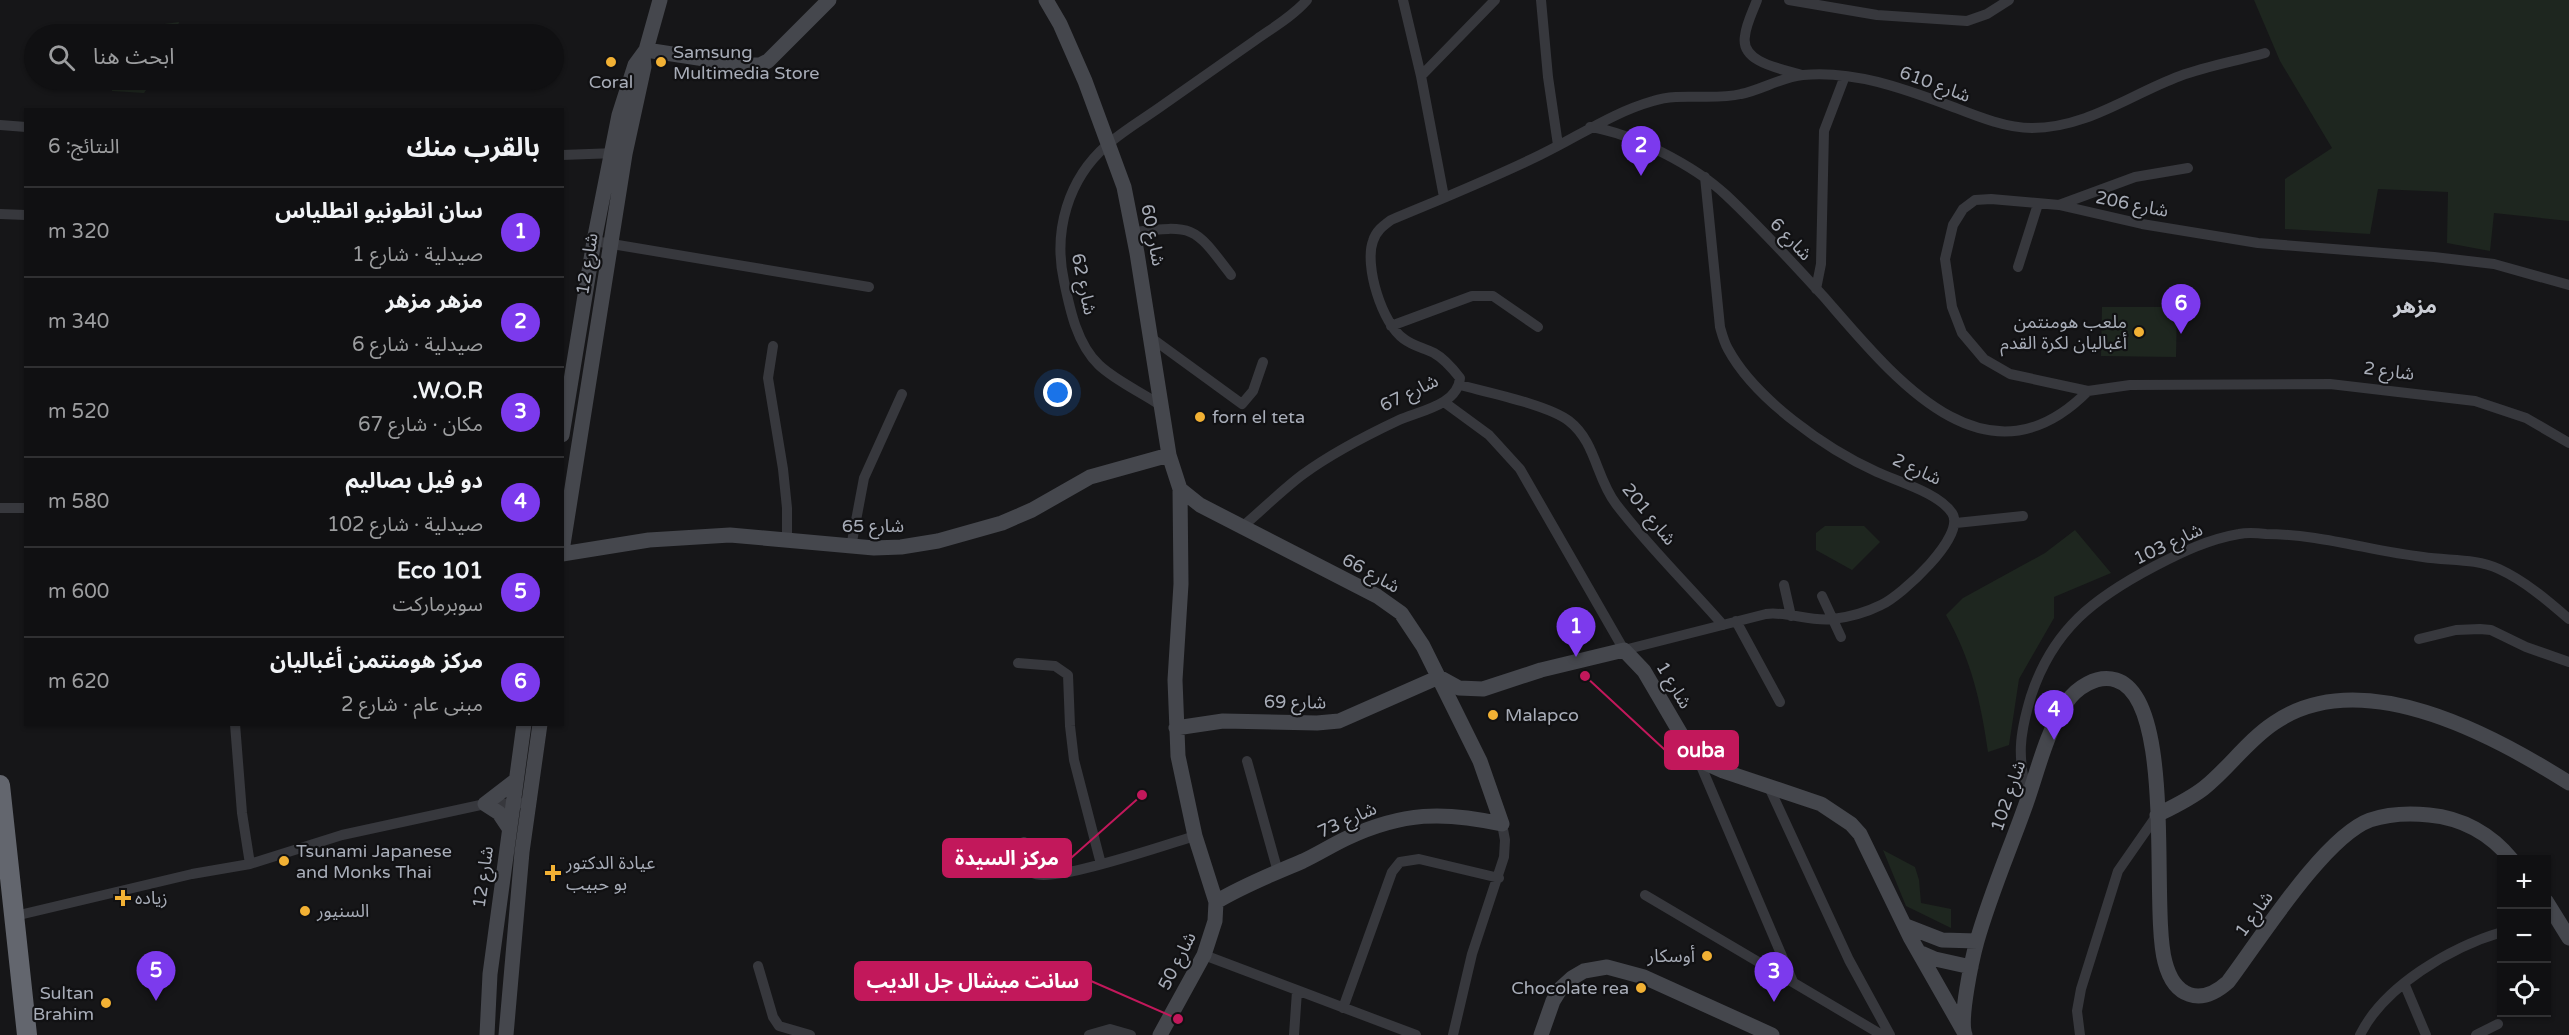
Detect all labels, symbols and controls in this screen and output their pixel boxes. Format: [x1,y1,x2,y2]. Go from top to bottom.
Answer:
search box [24,24,564,90]
icon: search [45,41,78,74]
place label: Samsung Multimedia Store [673,41,820,84]
text: ابحث هنا [93,44,175,70]
marker: Coral [604,55,618,69]
marker: Samsung Multimedia Store [654,55,668,69]
street label: شارع 610 [1896,61,1973,110]
place label: Coral [589,71,633,93]
pin: 2 [1622,126,1660,176]
text: بالقرب منك [406,132,540,163]
text: النتائج: 6 [48,135,119,159]
street label: شارع 206 [2093,186,2170,225]
text: سان انطونيو انطلياس [275,198,483,224]
street label: شارع 60 [1133,202,1170,268]
street label: شارع 6 [1763,213,1817,267]
text: 320 m [48,220,109,244]
text: 1 [514,220,527,244]
street label: شارع 12 [571,231,606,297]
text: صيدلية · شارع 1 [352,243,483,267]
street label: شارع 62 [1064,251,1101,317]
pin: 6 [2162,284,2200,334]
text: مزهر مزهر [386,288,483,314]
district label: مزهر [2392,294,2437,319]
text: 340 m [48,310,109,334]
text: 2 [514,310,527,334]
place label: ملعب هومنتمن أغباليان لكرة القدم [2000,311,2127,357]
marker: ملعب هومنتمن أغباليان لكرة القدم [2132,325,2146,339]
text: صيدلية · شارع 6 [352,333,483,357]
street label: شارع 2 [2362,357,2416,388]
street label: شارع 67 [1376,369,1443,419]
text: W.O.R. [412,378,483,404]
your location [1043,378,1072,407]
text: 520 m [48,400,109,424]
text: 3 [514,400,527,424]
place label: forn el teta [1212,406,1305,428]
marker: forn el teta [1193,410,1207,424]
text: مكان · شارع 67 [358,413,483,437]
street label: شارع 2 [1888,448,1945,492]
text: دو فيل بصاليم [346,468,483,494]
street label: شارع 201 [1615,478,1681,551]
text: 580 m [48,490,109,514]
text: 4 [514,490,527,514]
text: صيدلية · شارع 102 [327,513,483,537]
street label: شارع 65 [842,515,904,540]
street label: شارع 103 [2130,518,2207,572]
street label: شارع 66 [1337,548,1404,600]
text: Eco 101 [397,558,483,584]
text: 600 m [48,580,109,604]
text: 5 [514,580,527,604]
text: سوبرماركت [392,593,483,617]
pin: 1 [1556,608,1596,657]
text: مركز هومنتمن أغباليان [270,648,483,674]
street label: شارع 1 [1649,657,1697,714]
text: 620 m [48,670,109,694]
text: 6 [514,670,527,694]
street label: شارع 69 [1264,690,1326,717]
pin: 4 [2034,690,2074,740]
text: مبنى عام · شارع 2 [341,693,483,717]
place label: Malapco [1505,704,1579,726]
marker: Malapco [1486,708,1500,722]
callout: ouba [1665,731,1738,769]
text: ouba [1677,739,1725,763]
street label: شارع 102 [1986,758,2033,835]
street label: شارع 73 [1314,797,1381,845]
callout: مركز السيدة [943,839,1071,877]
place label: Tsunami Japanese and Monks Thai [296,840,452,883]
street label: شارع 12 [468,845,501,910]
text: مركز السيدة [955,847,1059,871]
place label: عيادة الدكتور بو حبيب [565,852,655,895]
marker: Tsunami Japanese and Monks Thai [277,854,291,868]
map controls [2497,855,2551,1017]
button: + [2497,855,2551,909]
marker: عيادة الدكتور بو حبيب [544,864,562,882]
place label: زياده [135,887,168,909]
street label: شارع 1 [2230,887,2280,943]
marker: زياده [116,891,130,905]
place label: السنيور [316,900,369,922]
marker: السنيور [298,904,312,918]
button: − [2497,909,2551,963]
street label: شارع 50 [1153,928,1204,995]
place label: أوسكار [1647,945,1695,967]
marker: أوسكار [1700,949,1714,963]
pin: 5 [136,952,176,1001]
pin: 3 [1754,952,1794,1002]
callout: سانت ميشال جل الديب [855,962,1091,1000]
button: locate [2497,963,2551,1017]
text: سانت ميشال جل الديب [867,970,1079,994]
place label: Chocolate rea [1511,977,1629,999]
marker: Chocolate rea [1634,981,1648,995]
place label: Sultan Brahim [33,982,94,1025]
marker: Sultan Brahim [99,996,113,1010]

